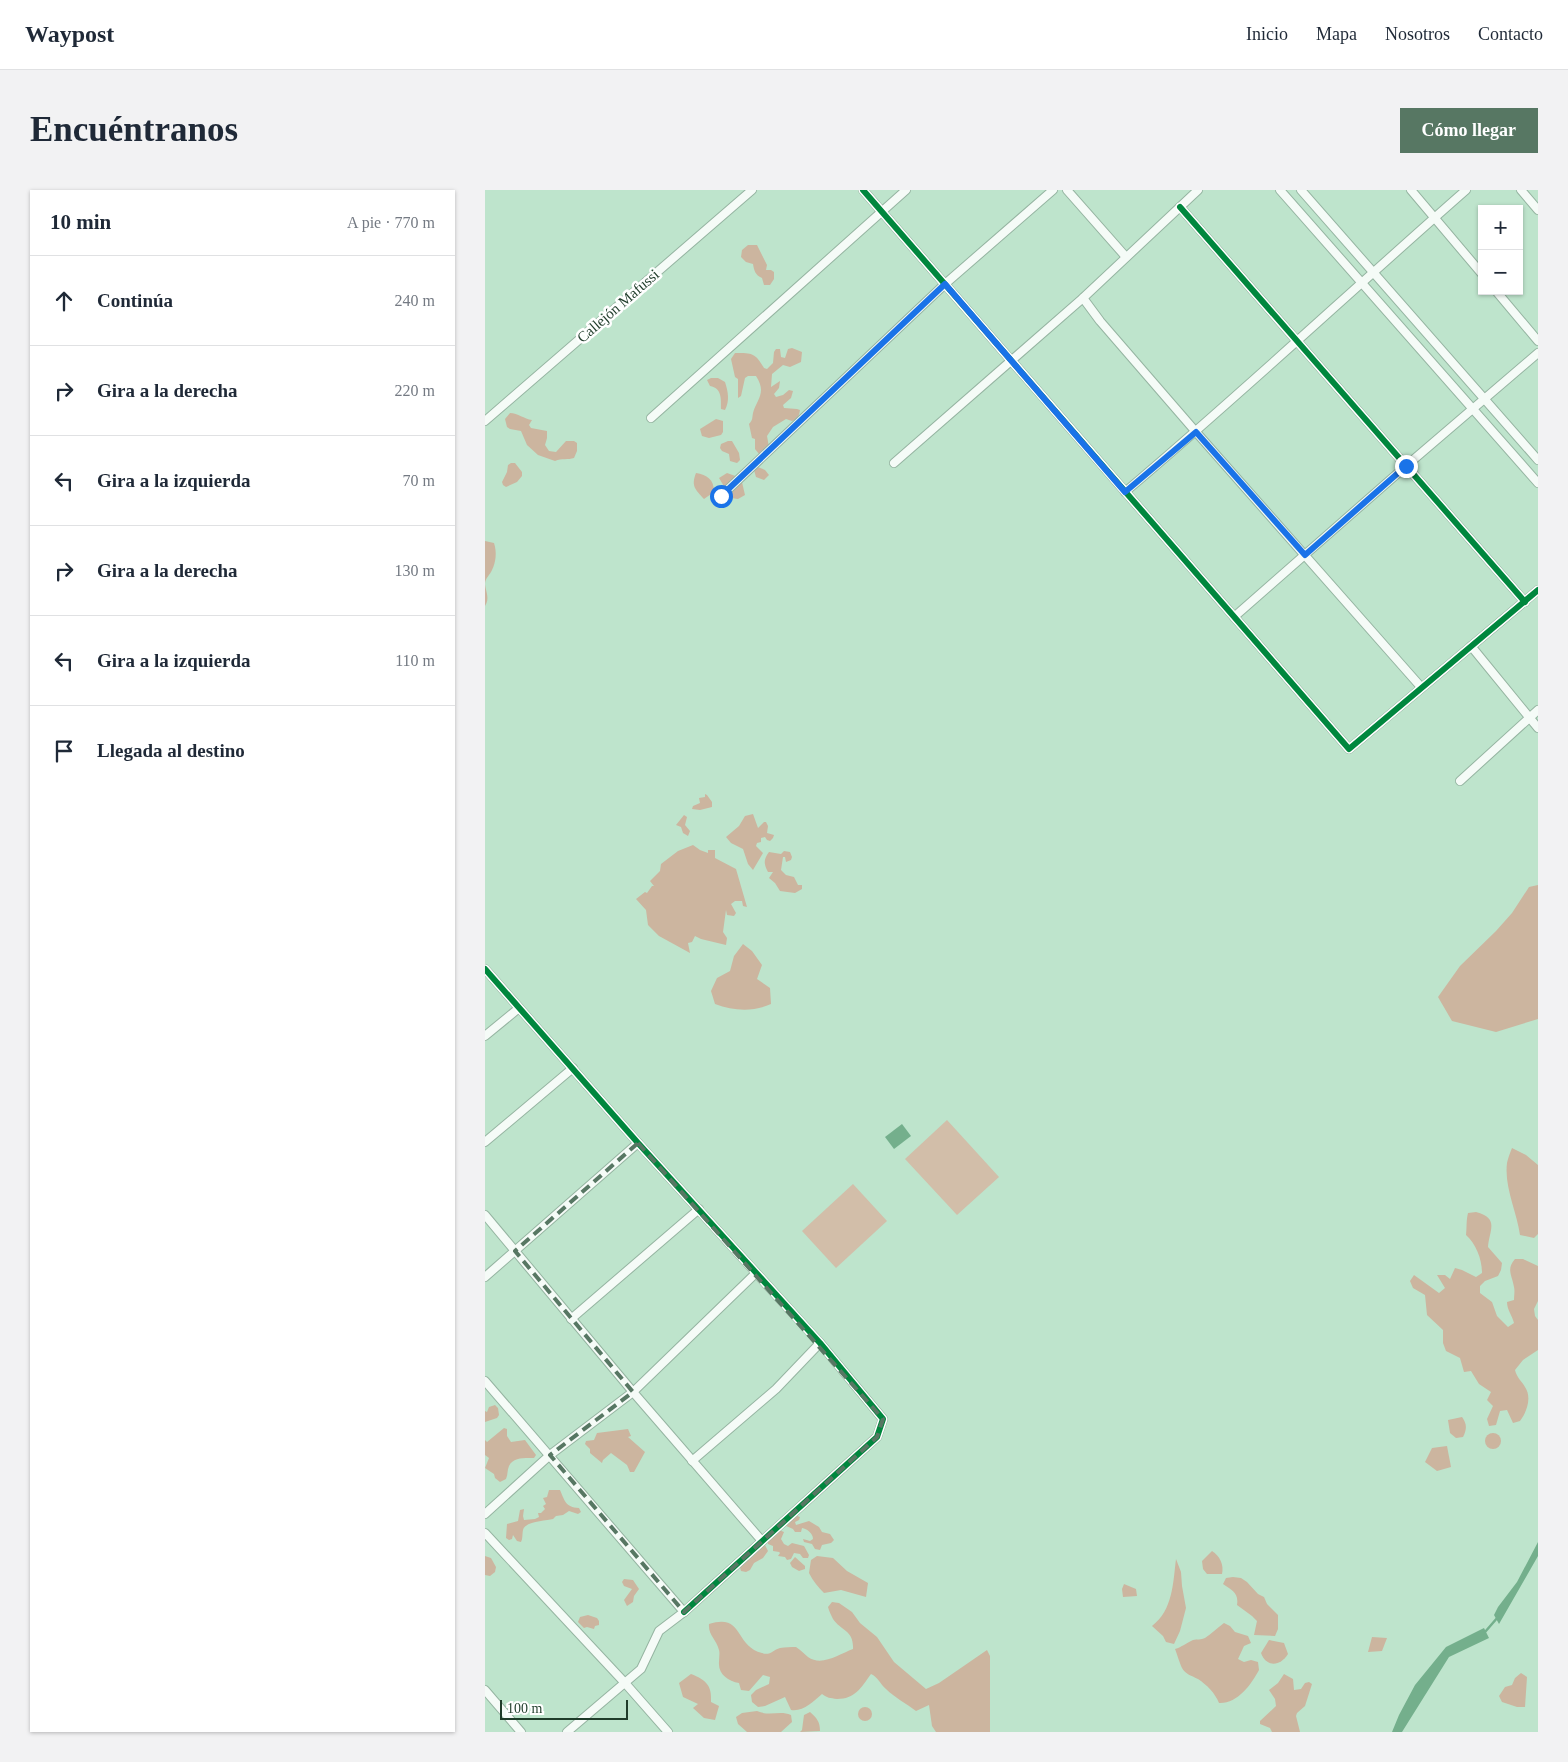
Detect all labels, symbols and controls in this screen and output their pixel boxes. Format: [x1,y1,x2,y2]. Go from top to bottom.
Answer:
text: Waypost [25,21,114,47]
text: Inicio [1246,24,1288,44]
text: Mapa [1316,24,1357,44]
text: Nosotros [1385,24,1450,44]
text: Contacto [1478,24,1543,44]
button: Cómo llegar [1400,108,1538,153]
text: Encuéntranos [30,110,238,149]
map controls [1478,205,1523,295]
button: + [1478,205,1523,250]
text: 10 min [50,210,111,234]
text: A pie · 770 m [347,214,435,231]
button: − [1478,250,1523,295]
street label: Callejón Mafussi [574,266,662,346]
icon: ahead [50,287,78,315]
text: Continúa [97,290,173,311]
text: 240 m [395,292,435,309]
icon: right [50,377,78,405]
text: Gira a la derecha [97,380,238,401]
text: 220 m [395,382,435,399]
route end [1395,455,1418,478]
icon: left [50,467,78,495]
text: Gira a la izquierda [97,470,251,491]
text: 70 m [403,472,435,489]
route start [710,485,733,508]
icon: right [50,557,78,585]
text: Gira a la derecha [97,560,238,581]
text: 130 m [395,562,435,579]
icon: left [50,647,78,675]
text: Gira a la izquierda [97,650,251,671]
text: 110 m [395,652,435,669]
icon: arrive [50,737,78,765]
text: Llegada al destino [97,740,245,761]
scale bar [500,1697,627,1720]
text: 100 m [507,1701,542,1716]

